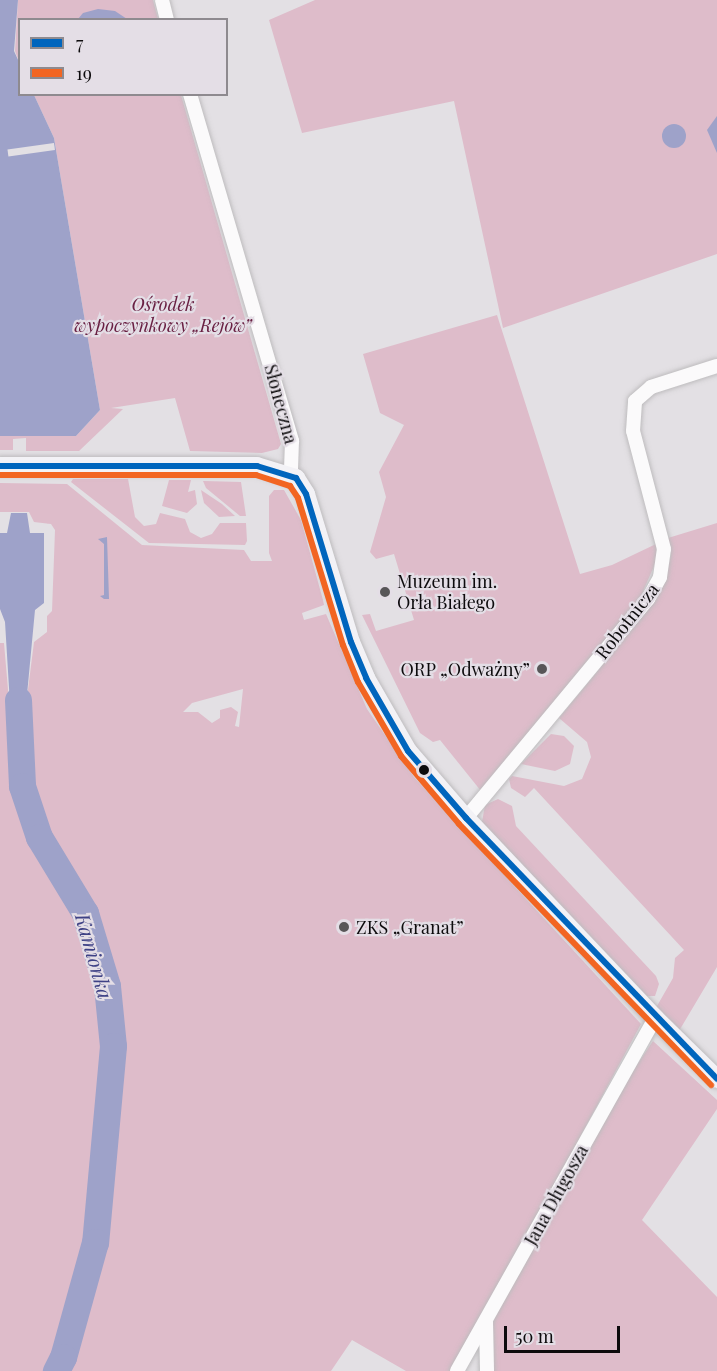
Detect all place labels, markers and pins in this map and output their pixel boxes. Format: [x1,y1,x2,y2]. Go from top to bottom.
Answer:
place label: Muzeum im. Orła Białego [397,571,497,614]
marker: Muzeum im. Orła Białego [378,585,392,599]
place label: ORP „Odważny” [400,658,530,680]
marker: ORP „Odważny” [535,662,549,676]
unlabelled marker [418,764,430,776]
place label: ZKS „Granat” [356,916,464,938]
marker: ZKS „Granat” [337,920,351,934]

